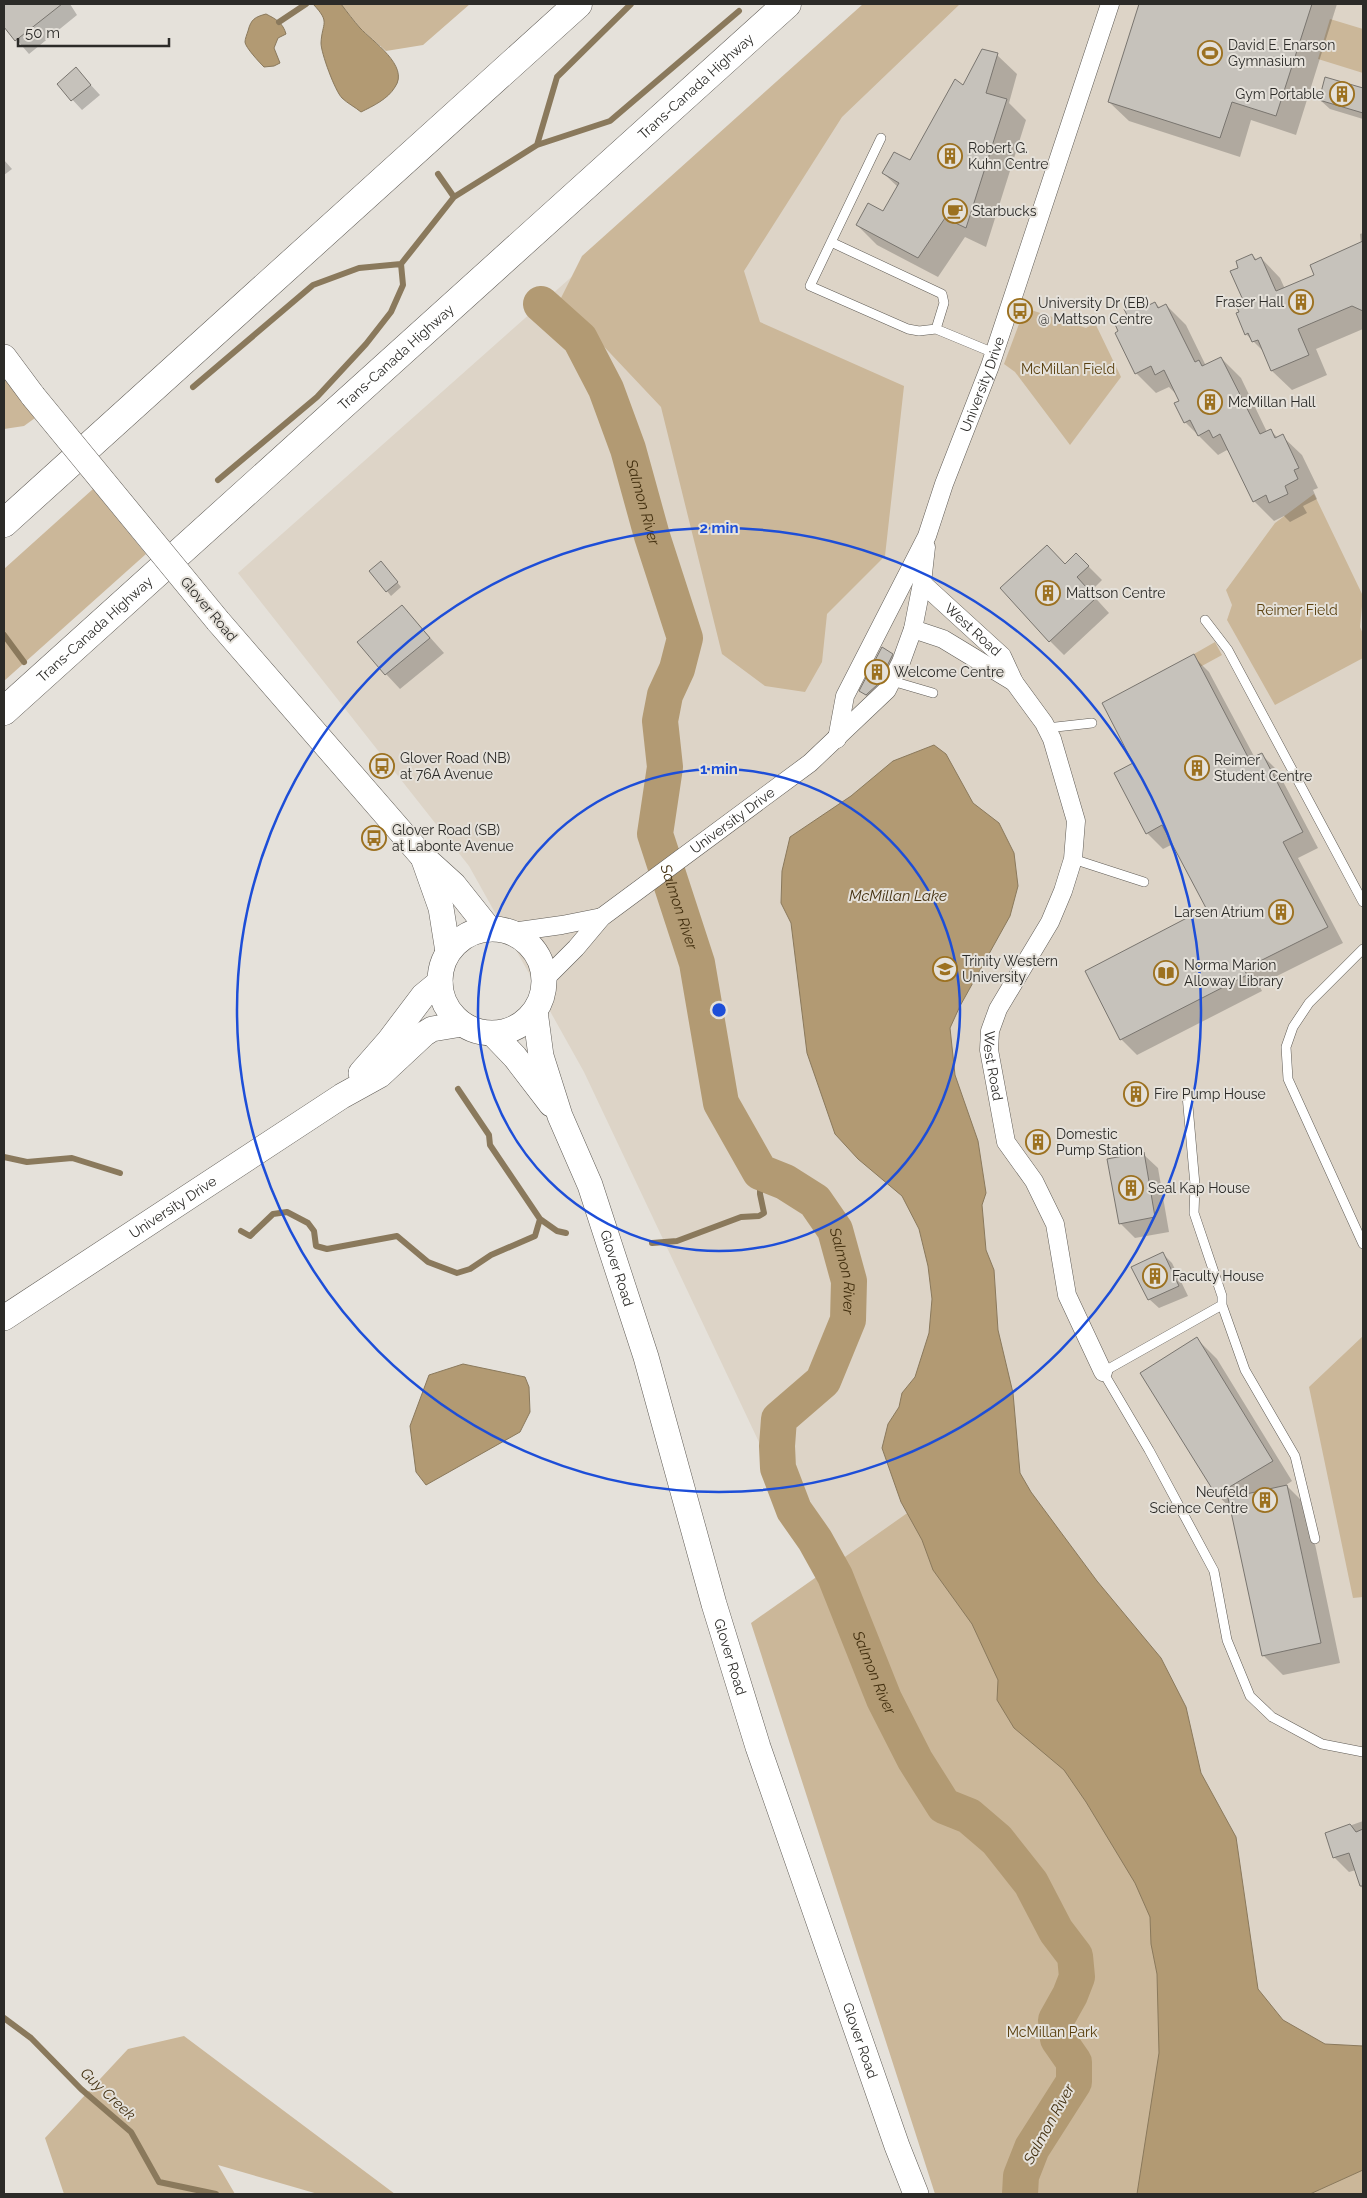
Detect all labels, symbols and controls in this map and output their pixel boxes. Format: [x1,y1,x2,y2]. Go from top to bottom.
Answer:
scale bar [18,15,169,47]
text: 50 m [25,24,60,42]
street label: Trans-Canada Highway [635,30,757,143]
place label: David E. Enarson Gymnasium [1228,37,1335,69]
sports icon: David E. Enarson Gymnasium [1197,40,1223,66]
building icon: Gym Portable [1329,81,1355,107]
place label: Gym Portable [1235,86,1324,102]
place label: Robert G. Kuhn Centre [968,140,1048,172]
building icon: Robert G. Kuhn Centre [937,143,963,169]
cafe icon: Starbucks [942,198,968,224]
place label: Starbucks [972,203,1037,219]
building icon: Fraser Hall [1288,289,1314,315]
place label: Fraser Hall [1215,294,1284,310]
place label: University Dr (EB) @ Mattson Centre [1038,295,1153,327]
bus stop icon: University Dr (EB) @ Mattson Centre [1007,298,1033,324]
street label: Trans-Canada Highway [335,301,457,413]
street label: University Drive [957,334,1007,434]
park label: McMillan Field [1021,361,1115,377]
building icon: McMillan Hall [1197,389,1223,415]
place label: McMillan Hall [1228,394,1316,410]
water label: Salmon River [622,456,664,549]
text: 2 min [700,519,738,537]
street label: Trans-Canada Highway [34,573,156,685]
street label: Glover Road [177,574,241,644]
building icon: Mattson Centre [1035,580,1061,606]
place label: Mattson Centre [1066,585,1166,601]
street label: West Road [941,600,1004,659]
park label: Reimer Field [1256,602,1338,618]
building icon: Welcome Centre [864,659,890,685]
place label: Welcome Centre [894,664,1004,680]
place label: Glover Road (NB) at 76A Avenue [400,750,511,782]
place label: Reimer Student Centre [1214,752,1312,784]
bus stop icon: Glover Road (NB) at 76A Avenue [369,753,395,779]
building icon: Reimer Student Centre [1184,755,1210,781]
text: 1 min [700,760,738,778]
street label: University Drive [687,784,778,857]
place label: Glover Road (SB) at Labonte Avenue [392,822,514,854]
bus stop icon: Glover Road (SB) at Labonte Avenue [361,825,387,851]
water label: Salmon River [656,861,701,953]
water label: McMillan Lake [849,887,947,905]
building icon: Larsen Atrium [1268,899,1294,925]
place label: Larsen Atrium [1174,904,1264,920]
place label: Trinity Western University [962,953,1058,985]
school or university icon: Trinity Western University [932,956,958,982]
place label: Norma Marion Alloway Library [1184,957,1284,989]
library icon: Norma Marion Alloway Library [1153,960,1179,986]
centre of rings [710,1001,728,1019]
street label: West Road [981,1030,1006,1102]
building icon: Fire Pump House [1123,1081,1149,1107]
place label: Fire Pump House [1154,1086,1266,1102]
place label: Domestic Pump Station [1056,1126,1143,1158]
building icon: Domestic Pump Station [1025,1129,1051,1155]
street label: University Drive [126,1173,219,1241]
building icon: Seal Kap House [1118,1175,1144,1201]
place label: Seal Kap House [1148,1180,1250,1196]
water label: Salmon River [825,1225,858,1316]
street label: Glover Road [597,1228,637,1308]
building icon: Faculty House [1142,1263,1168,1289]
place label: Faculty House [1172,1268,1264,1284]
place label: Neufeld Science Centre [1149,1484,1248,1516]
building icon: Neufeld Science Centre [1252,1487,1278,1513]
street label: Glover Road [711,1617,750,1697]
water label: Salmon River [848,1627,900,1718]
street label: Glover Road [840,2000,881,2080]
park label: McMillan Park [1007,2024,1098,2040]
water label: Guy Creek [77,2064,139,2124]
water label: Salmon River [1019,2080,1079,2168]

